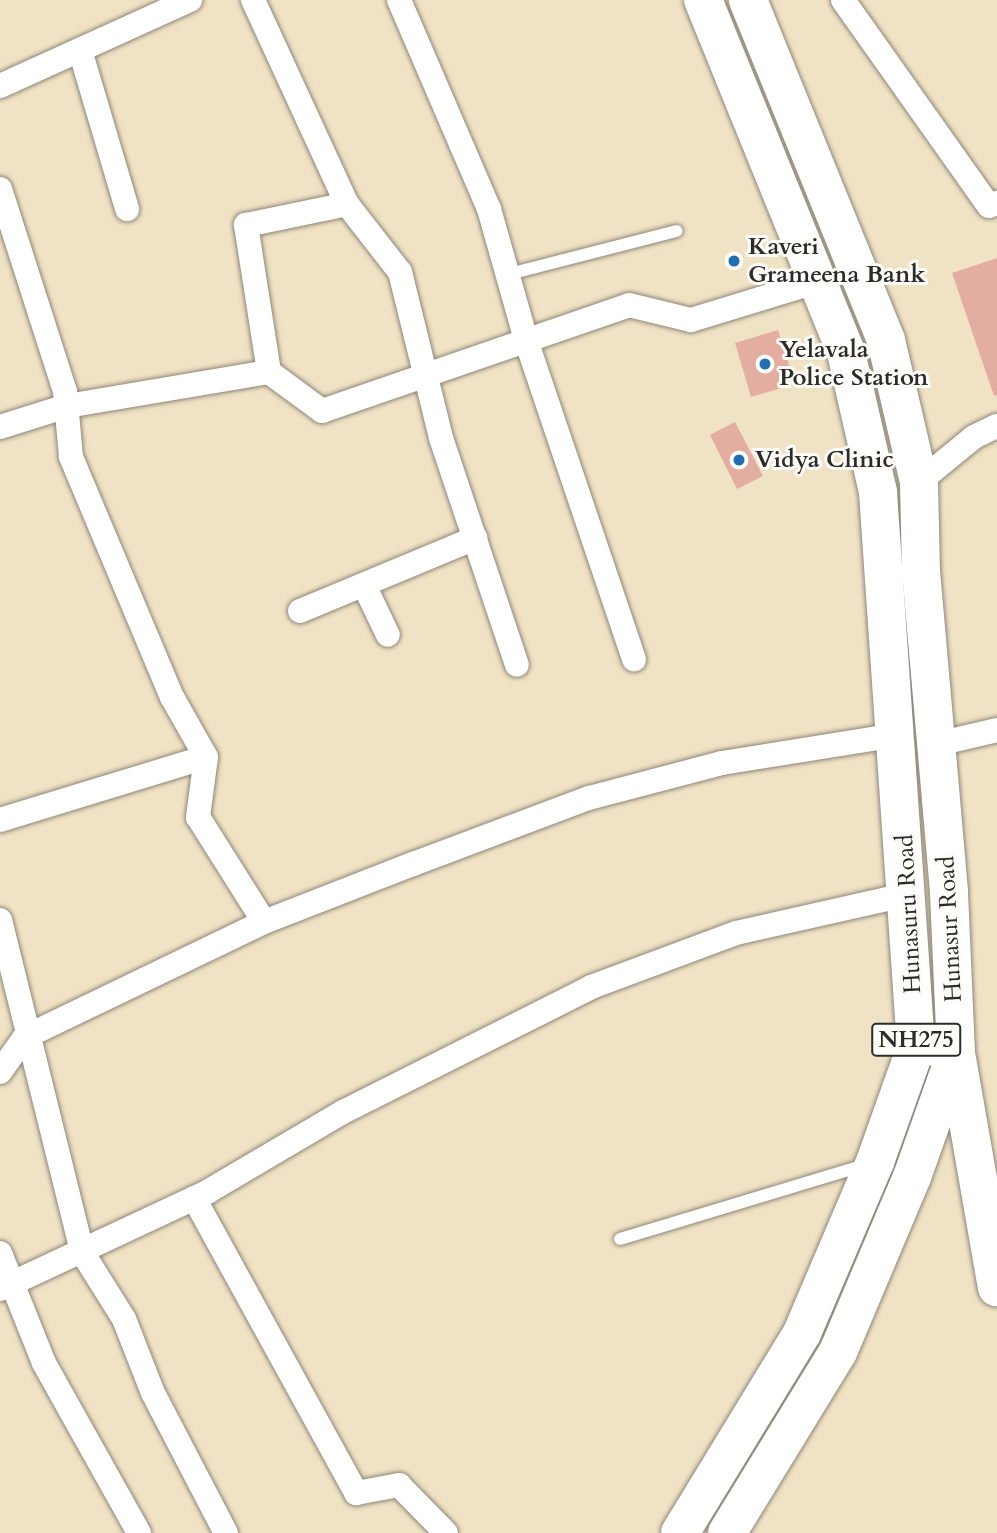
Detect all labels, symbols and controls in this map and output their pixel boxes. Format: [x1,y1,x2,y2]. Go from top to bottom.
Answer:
place label: Kaveri Grameena Bank [748,233,925,289]
marker: Kaveri Grameena Bank [726,253,742,269]
place label: Yelavala Police Station [779,336,928,392]
marker: Yelavala Police Station [757,356,773,372]
place label: Vidya Clinic [755,446,894,474]
marker: Vidya Clinic [729,450,749,470]
street label: Hunasuru Road [890,834,928,994]
street label: Hunasur Road [932,855,968,1003]
road number: NH275 [870,1021,962,1060]

